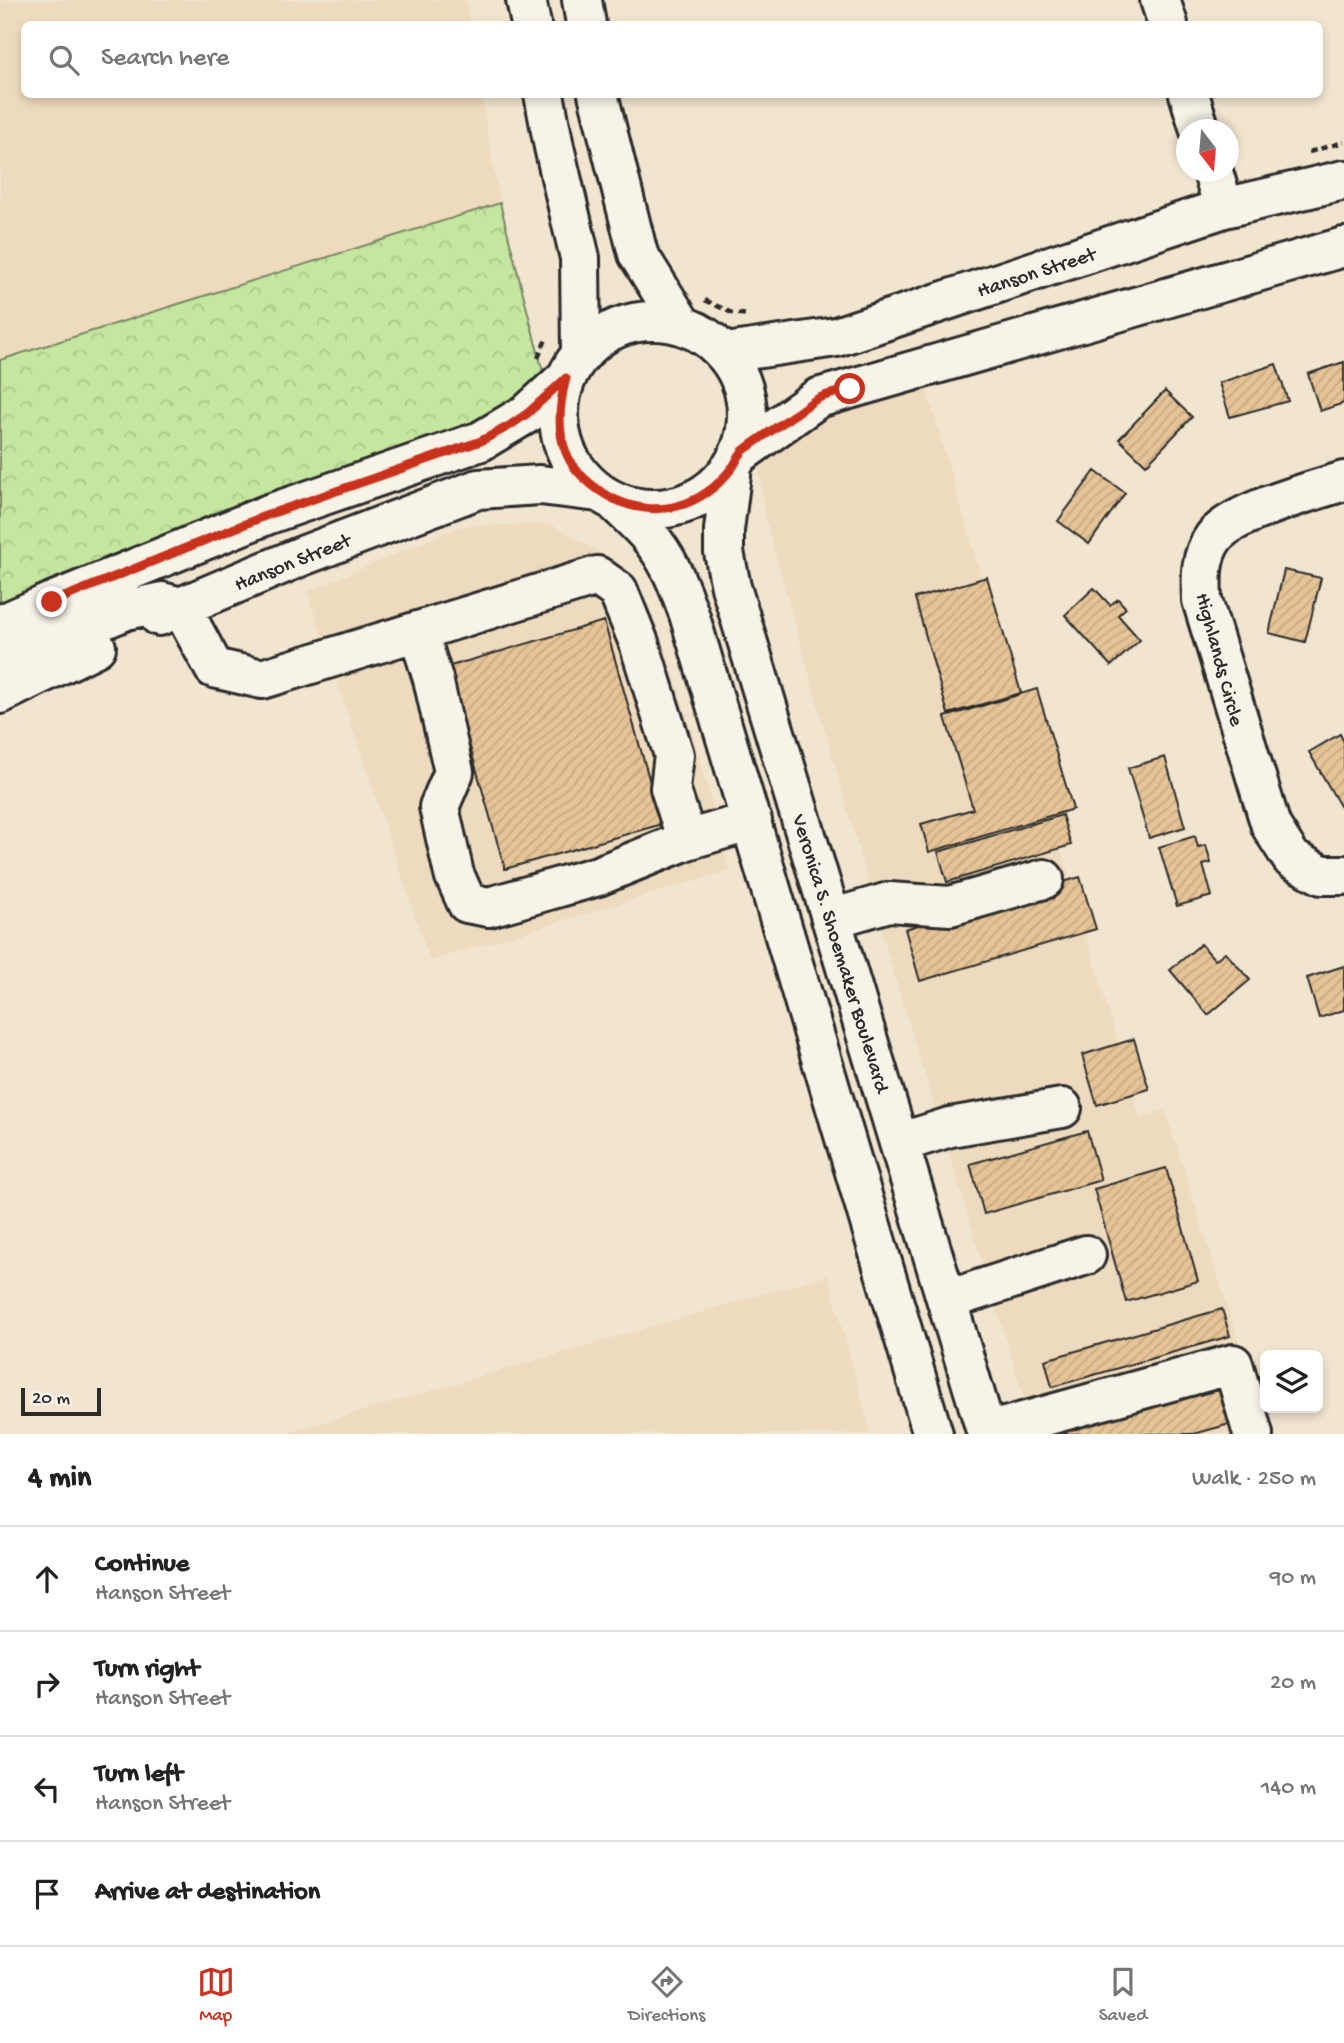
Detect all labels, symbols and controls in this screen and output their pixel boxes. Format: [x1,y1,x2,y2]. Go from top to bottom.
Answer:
search box [21,21,1323,98]
icon: search [45,41,83,79]
text: Search here [101,44,229,75]
north arrow [1176,119,1239,182]
street label: Hanson Street [975,243,1102,305]
route start [834,373,865,404]
street label: Hanson Street [232,529,357,599]
route end [36,586,67,617]
street label: Highlands Circle [1188,590,1248,730]
street label: Veronica S. Shoemaker Boulevard [784,811,893,1098]
map controls [1260,1350,1323,1413]
button: layers [1260,1350,1323,1413]
scale bar [21,1385,102,1417]
text: 20 m [32,1388,70,1411]
text: 4 min [28,1462,91,1497]
text: Walk · 250 m [1192,1466,1316,1493]
text: Continue [95,1550,189,1581]
icon: ahead [28,1560,66,1598]
text: 90 m [1270,1565,1316,1592]
text: Hanson Street [95,1581,230,1608]
text: Turn right [95,1655,199,1686]
icon: right [28,1665,66,1703]
text: 20 m [1270,1670,1316,1697]
text: Hanson Street [95,1686,230,1713]
text: Turn left [95,1760,183,1791]
icon: left [28,1770,66,1808]
text: 140 m [1261,1775,1316,1802]
text: Hanson Street [95,1791,230,1818]
icon: arrive [28,1875,66,1913]
text: Arrive at destination [95,1878,320,1909]
tab: Map [197,1963,235,2028]
tab: Directions [628,1963,705,2028]
tab: Saved [1099,1963,1147,2028]

